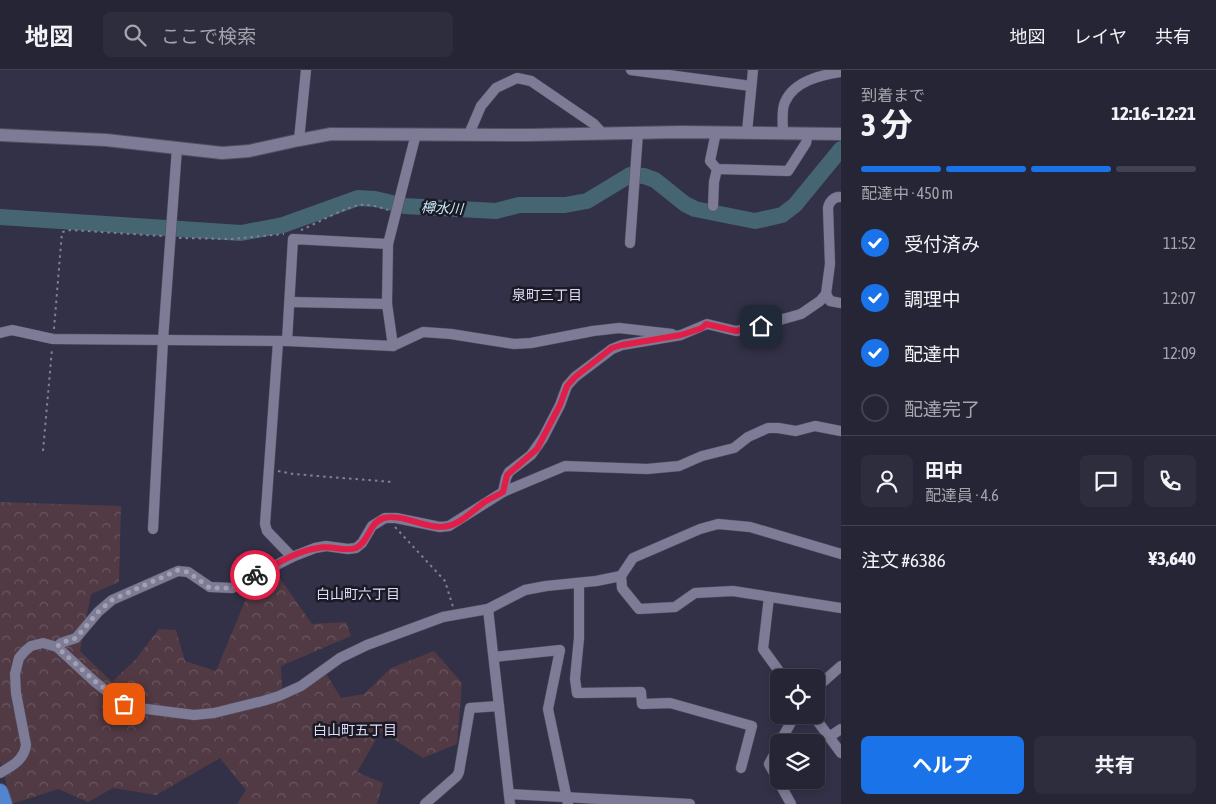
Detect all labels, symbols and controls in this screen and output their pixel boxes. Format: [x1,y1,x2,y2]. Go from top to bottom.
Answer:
search box [103,12,453,57]
icon: search [121,21,149,49]
text: 地図 [25,23,73,50]
text: ここで検索 [161,25,256,47]
text: 地図 [1010,26,1046,47]
text: レイヤ [1074,26,1127,47]
text: 共有 [1155,26,1191,47]
text: 到着まで [861,86,925,104]
text: 12:16–12:21 [1111,102,1196,124]
text: 3 分 [861,106,912,143]
text: 配達中 · 450 m [861,184,953,202]
water label: 樽水川 [421,199,465,217]
icon: check [861,229,889,257]
text: 受付済み [904,233,980,255]
text: 11:52 [1163,234,1196,252]
icon: check [861,284,889,312]
district label: 泉町三丁目 [512,287,582,303]
text: 調理中 [904,288,961,310]
text: 12:07 [1163,289,1196,307]
pin [740,305,782,347]
icon: home [747,312,775,340]
icon: check [861,339,889,367]
text: 配達中 [904,343,961,365]
text: 12:09 [1163,344,1196,362]
text: 配達完了 [904,398,980,420]
button: person [861,455,913,507]
button: chat [1080,455,1132,507]
button: phone [1144,455,1196,507]
text: 田中 [925,459,963,481]
text: 配達員 · 4.6 [925,486,999,504]
text: ¥3,640 [1148,547,1196,569]
text: 注文 #6386 [861,549,946,571]
courier [230,550,280,600]
icon: bike [241,561,269,589]
district label: 白山町六丁目 [316,586,400,602]
map controls [770,669,825,789]
button: locate [770,669,825,724]
pin [103,683,145,725]
icon: bag [110,690,138,718]
district label: 白山町五丁目 [313,722,397,738]
button: layers [770,734,825,789]
button: ヘルプ [861,736,1024,794]
button: 共有 [1034,736,1196,794]

